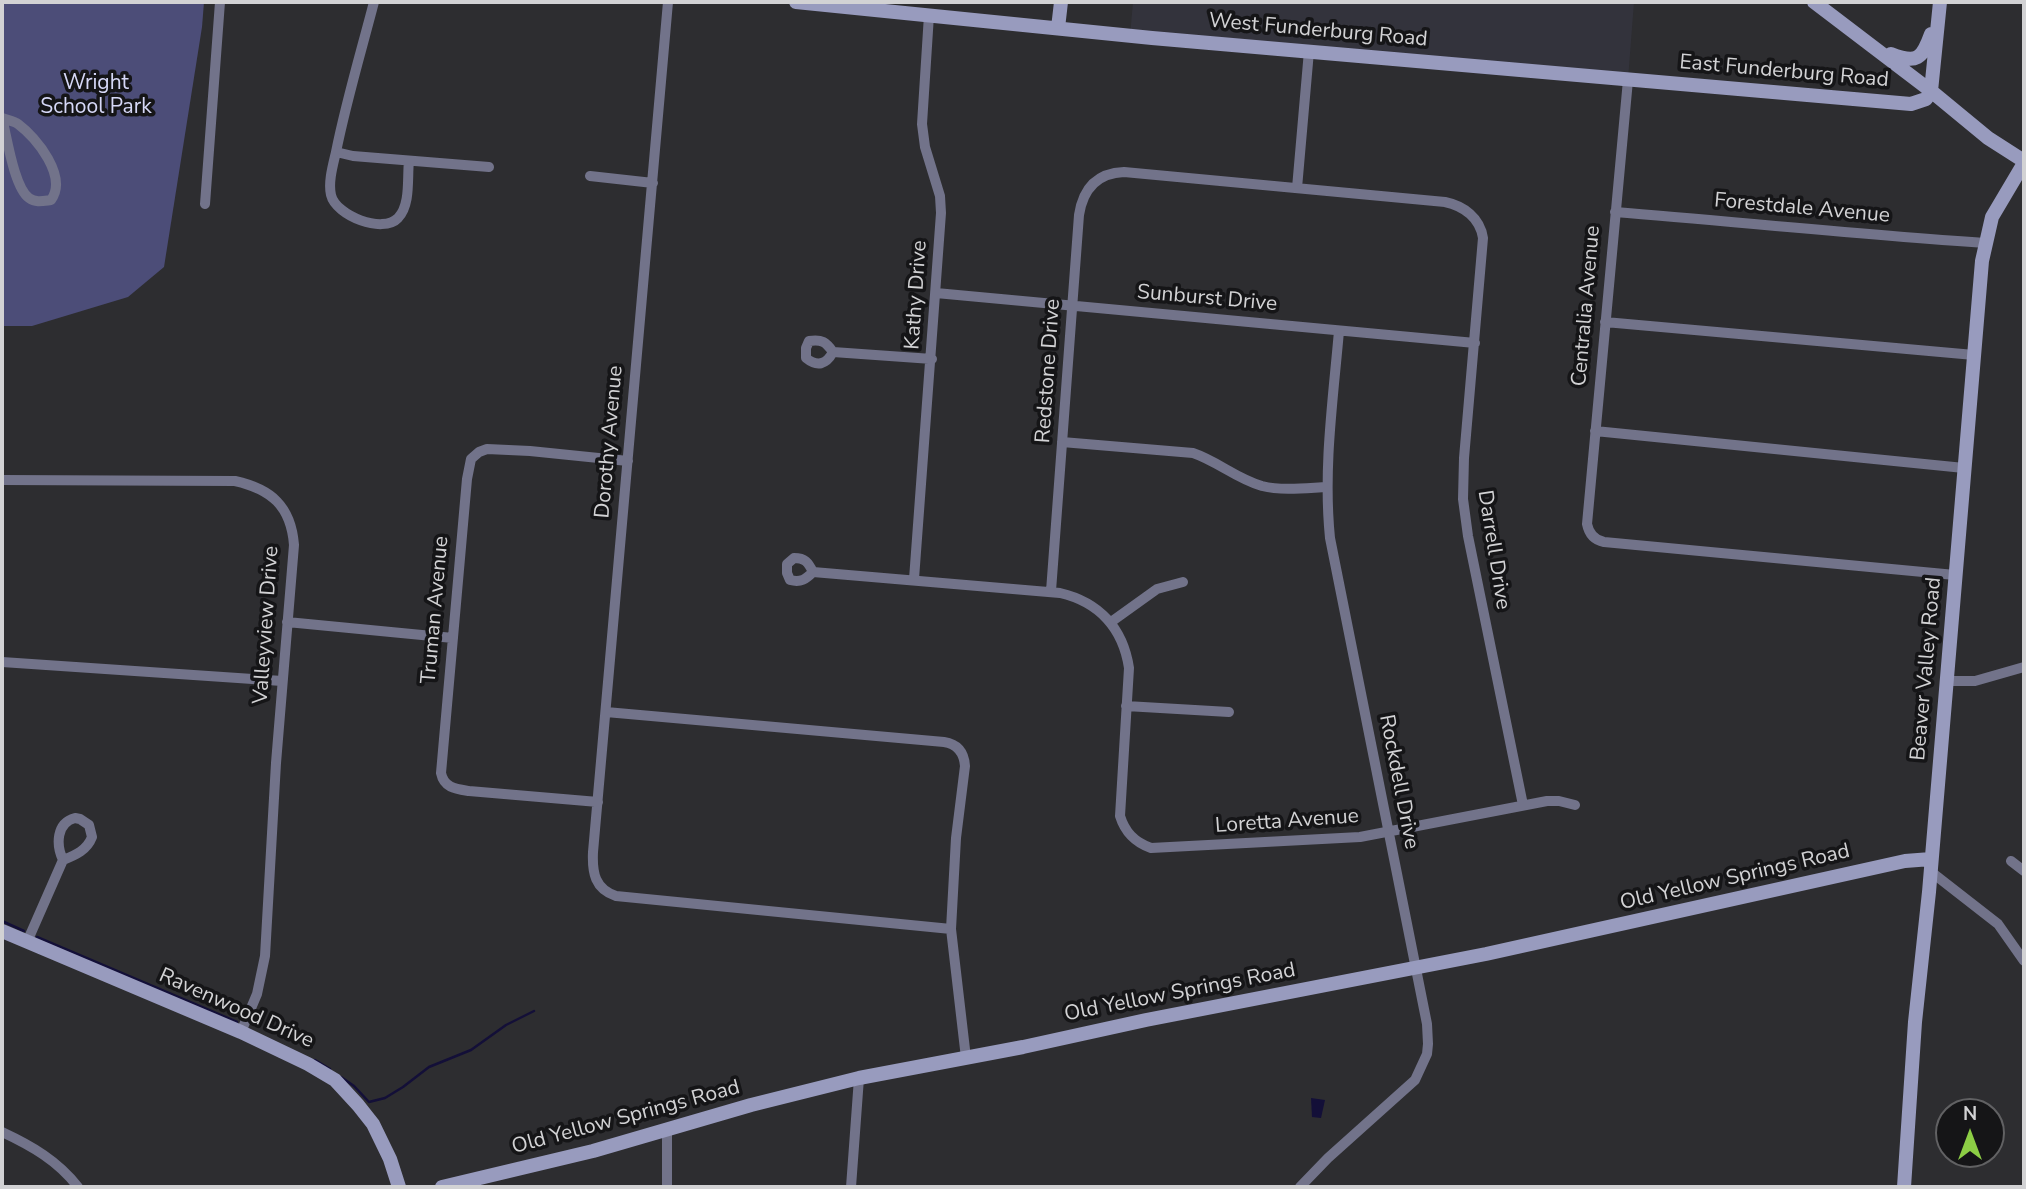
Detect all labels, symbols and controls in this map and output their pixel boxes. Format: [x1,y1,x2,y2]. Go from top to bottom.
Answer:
street label: West Funderburg Road [1207,9,1429,53]
street label: East Funderburg Road [1678,50,1890,94]
park label: Wright School Park [40,71,152,121]
street label: Forestdale Avenue [1713,189,1891,229]
street label: Centralia Avenue [1567,224,1607,388]
street label: Kathy Drive [901,240,933,350]
street label: Sunburst Drive [1136,280,1278,318]
street label: Redstone Drive [1031,298,1067,444]
street label: Dorothy Avenue [591,365,629,519]
street label: Darrell Drive [1471,489,1515,611]
street label: Truman Avenue [417,535,455,685]
street label: Valleyview Drive [249,545,285,705]
street label: Beaver Valley Road [1906,576,1948,762]
street label: Rockdell Drive [1373,713,1423,851]
street label: Loretta Avenue [1214,804,1360,840]
street label: Old Yellow Springs Road [1618,839,1852,917]
street label: Old Yellow Springs Road [1062,958,1298,1028]
street label: Ravenwood Drive [155,964,317,1054]
street label: Old Yellow Springs Road [509,1075,743,1161]
north arrow [1935,1098,2005,1168]
text: N [1963,1101,1977,1127]

